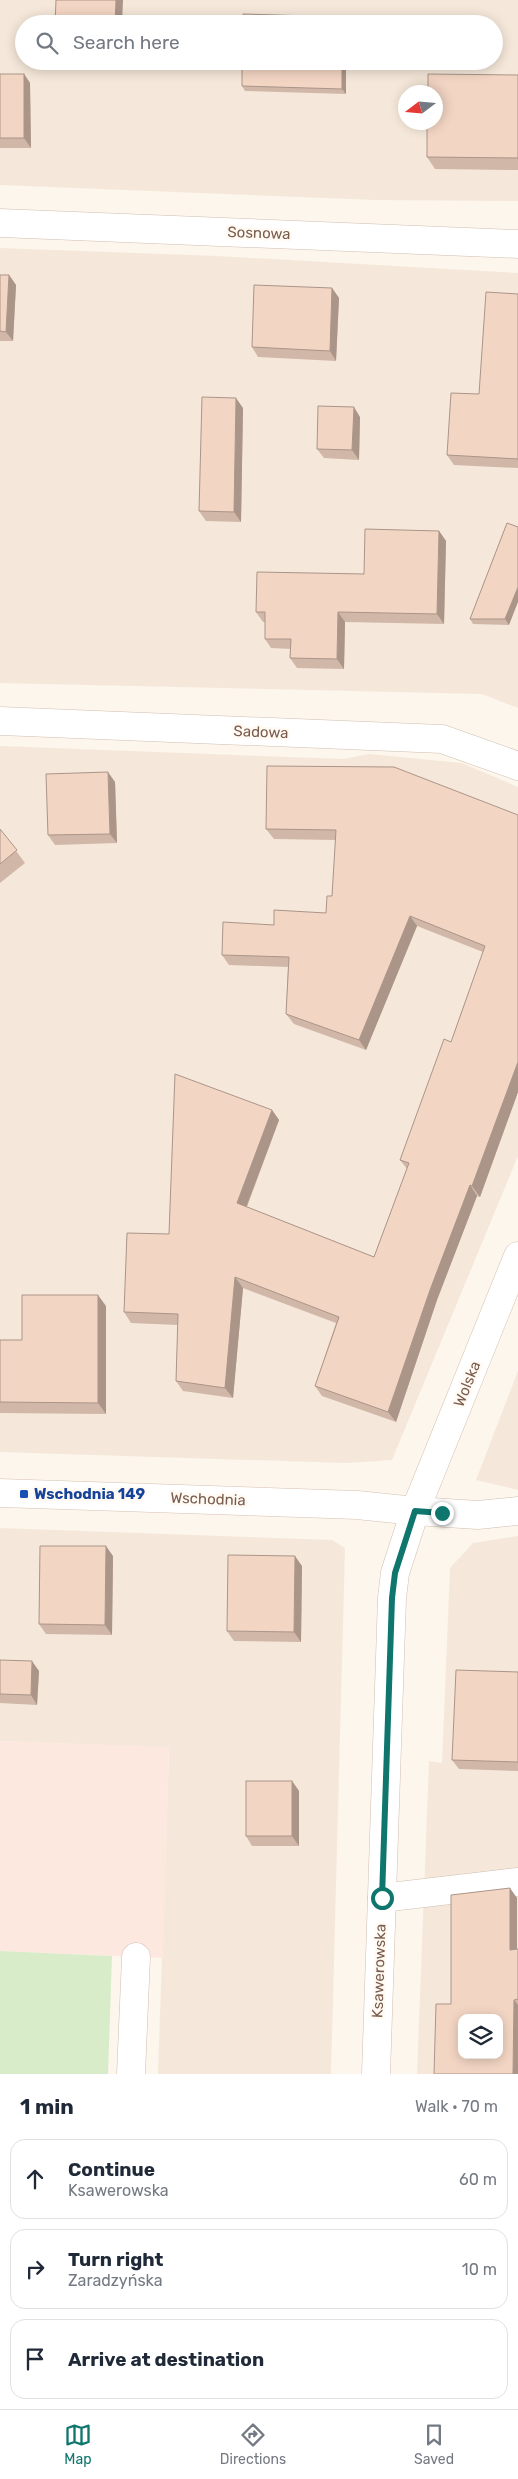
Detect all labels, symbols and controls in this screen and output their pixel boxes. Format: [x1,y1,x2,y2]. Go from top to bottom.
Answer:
search box [15,15,503,70]
icon: search [33,29,61,57]
text: Search here [73,31,180,54]
north arrow [398,85,443,130]
street label: Sosnowa [227,223,291,243]
street label: Sadowa [233,722,289,742]
street label: Wolska [450,1359,484,1409]
place label: Wschodnia 149 [34,1485,145,1503]
marker: Wschodnia 149 [18,1488,30,1500]
street label: Wschodnia [170,1489,246,1509]
route end [431,1502,454,1525]
route start [371,1887,394,1910]
street label: Ksawerowska [368,1924,390,2018]
map controls [458,2014,503,2059]
button: layers [458,2014,503,2059]
text: 1 min [20,2094,74,2119]
text: Walk · 70 m [415,2097,498,2116]
text: Continue [68,2158,155,2181]
icon: ahead [21,2165,49,2193]
text: 60 m [459,2170,497,2189]
text: Ksawerowska [68,2181,169,2200]
text: Turn right [68,2248,163,2271]
icon: right [21,2255,49,2283]
text: 10 m [462,2260,497,2279]
text: Zaradzyńska [68,2271,162,2290]
icon: arrive [21,2345,49,2373]
text: Arrive at destination [68,2348,264,2371]
tab: Map [64,2421,92,2468]
tab: Directions [220,2421,286,2468]
tab: Saved [414,2421,454,2468]

